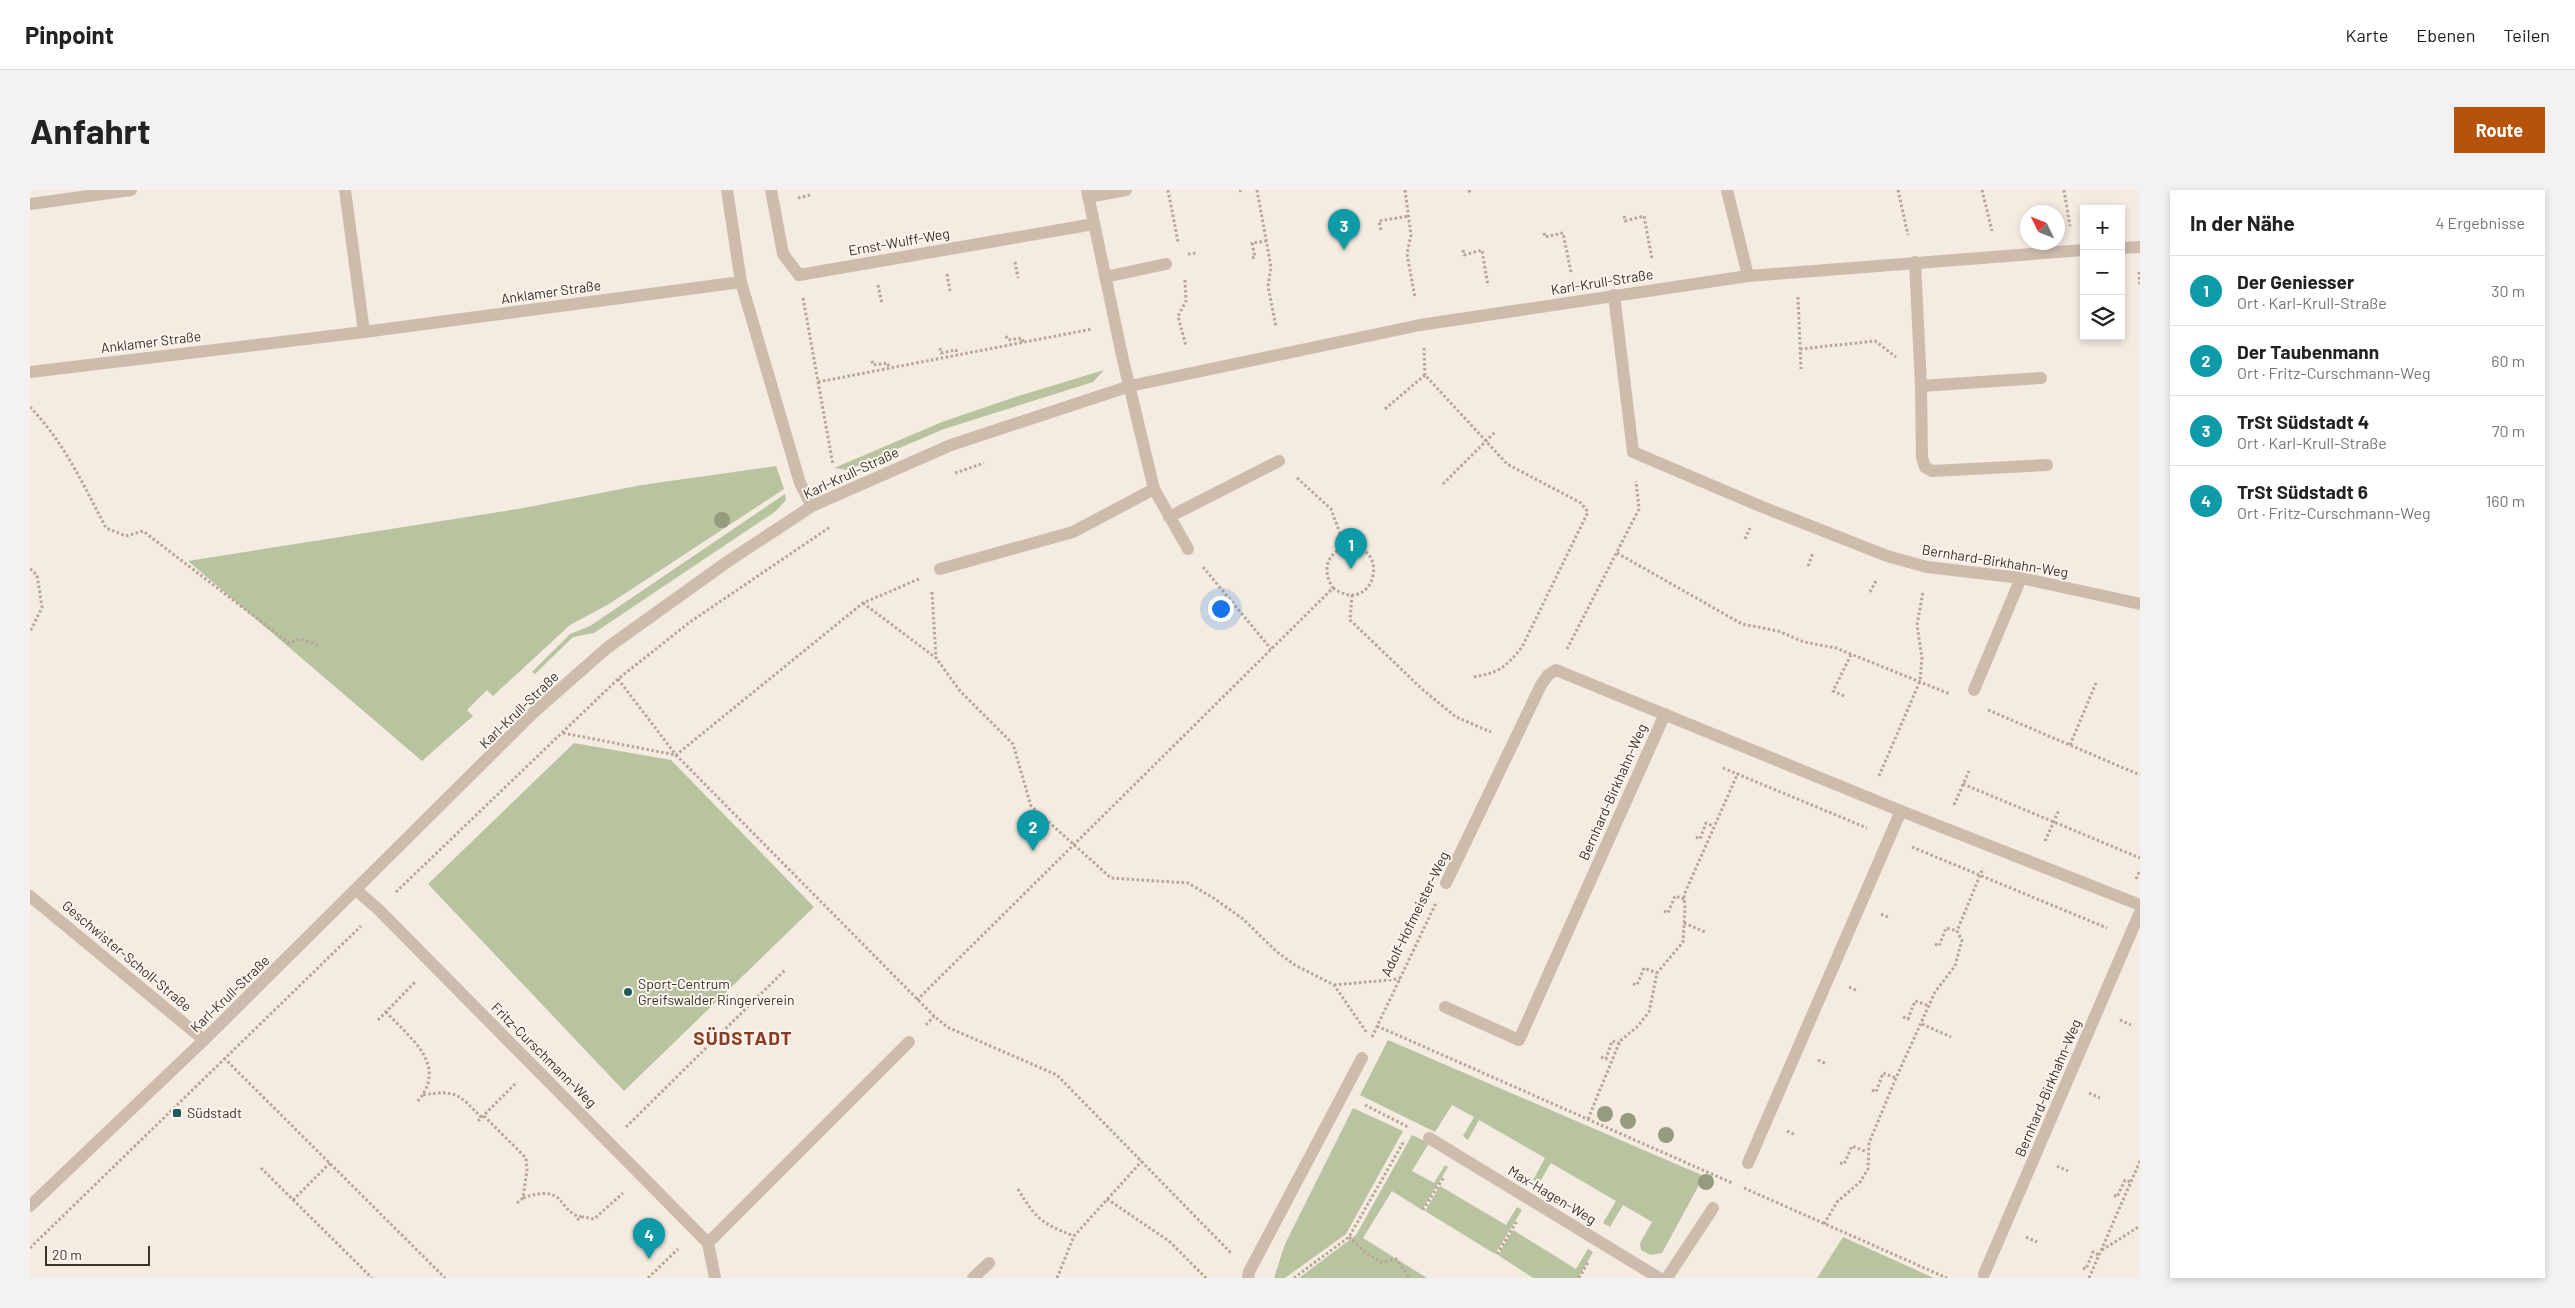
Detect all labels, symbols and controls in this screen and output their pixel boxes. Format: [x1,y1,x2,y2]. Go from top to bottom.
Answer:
text: Pinpoint [25,20,114,49]
text: Karte [2345,24,2388,46]
text: Ebenen [2416,24,2475,46]
text: Teilen [2503,24,2550,46]
button: Route [2454,107,2545,153]
text: Anfahrt [30,109,150,151]
north arrow [2020,205,2065,250]
map controls [2080,205,2125,340]
button: + [2080,205,2125,250]
pin: 3 [1328,209,1360,250]
text: In der Nähe [2190,210,2295,235]
text: 4 Ergebnisse [2435,213,2525,232]
street label: Ernst-Wulff-Weg [847,224,951,259]
button: − [2080,250,2125,295]
street label: Karl-Krull-Straße [1550,265,1654,298]
text: Der Geniesser [2237,270,2354,293]
street label: Anklamer Straße [500,276,602,307]
text: 1 [2203,281,2209,300]
text: 30 m [2491,281,2525,300]
text: Ort · Karl-Krull-Straße [2237,293,2387,312]
button: layers [2080,295,2125,340]
street label: Anklamer Straße [100,327,202,356]
text: Der Taubenmann [2237,340,2379,363]
text: 2 [2202,351,2210,370]
text: 60 m [2491,351,2525,370]
text: Ort · Fritz-Curschmann-Weg [2237,363,2431,382]
text: TrSt Südstadt 4 [2237,410,2369,433]
text: 3 [2202,421,2210,440]
text: 70 m [2492,421,2525,440]
text: Ort · Karl-Krull-Straße [2237,433,2387,452]
street label: Karl-Krull-Straße [800,443,901,502]
text: TrSt Südstadt 6 [2237,480,2368,503]
text: 4 [2201,491,2211,510]
text: 160 m [2486,491,2525,510]
text: Ort · Fritz-Curschmann-Weg [2237,503,2431,522]
pin: 1 [1335,528,1367,569]
street label: Bernhard-Birkhahn-Weg [1921,541,2069,580]
your location [1208,596,1234,622]
street label: Karl-Krull-Straße [476,668,562,752]
street label: Bernhard-Birkhahn-Weg [1575,721,1650,863]
pin: 2 [1017,810,1049,851]
street label: Adolf-Hofmeister-Weg [1377,848,1452,979]
street label: Geschwister-Scholl-Straße [59,896,196,1015]
street label: Karl-Krull-Straße [187,952,273,1036]
place label: Sport-Centrum Greifswalder Ringerverein [638,975,795,1008]
marker: Sport-Centrum Greifswalder Ringerverein [622,986,634,998]
street label: Fritz-Curschmann-Weg [488,999,600,1111]
street label: Bernhard-Birkhahn-Weg [2011,1016,2084,1159]
district label: SÜDSTADT [693,1026,793,1049]
place label: Südstadt [187,1104,242,1121]
marker: Südstadt [171,1107,183,1119]
street label: Max-Hagen-Weg [1505,1162,1599,1228]
pin: 4 [633,1218,665,1259]
scale bar [45,1243,150,1266]
text: 20 m [52,1246,82,1263]

